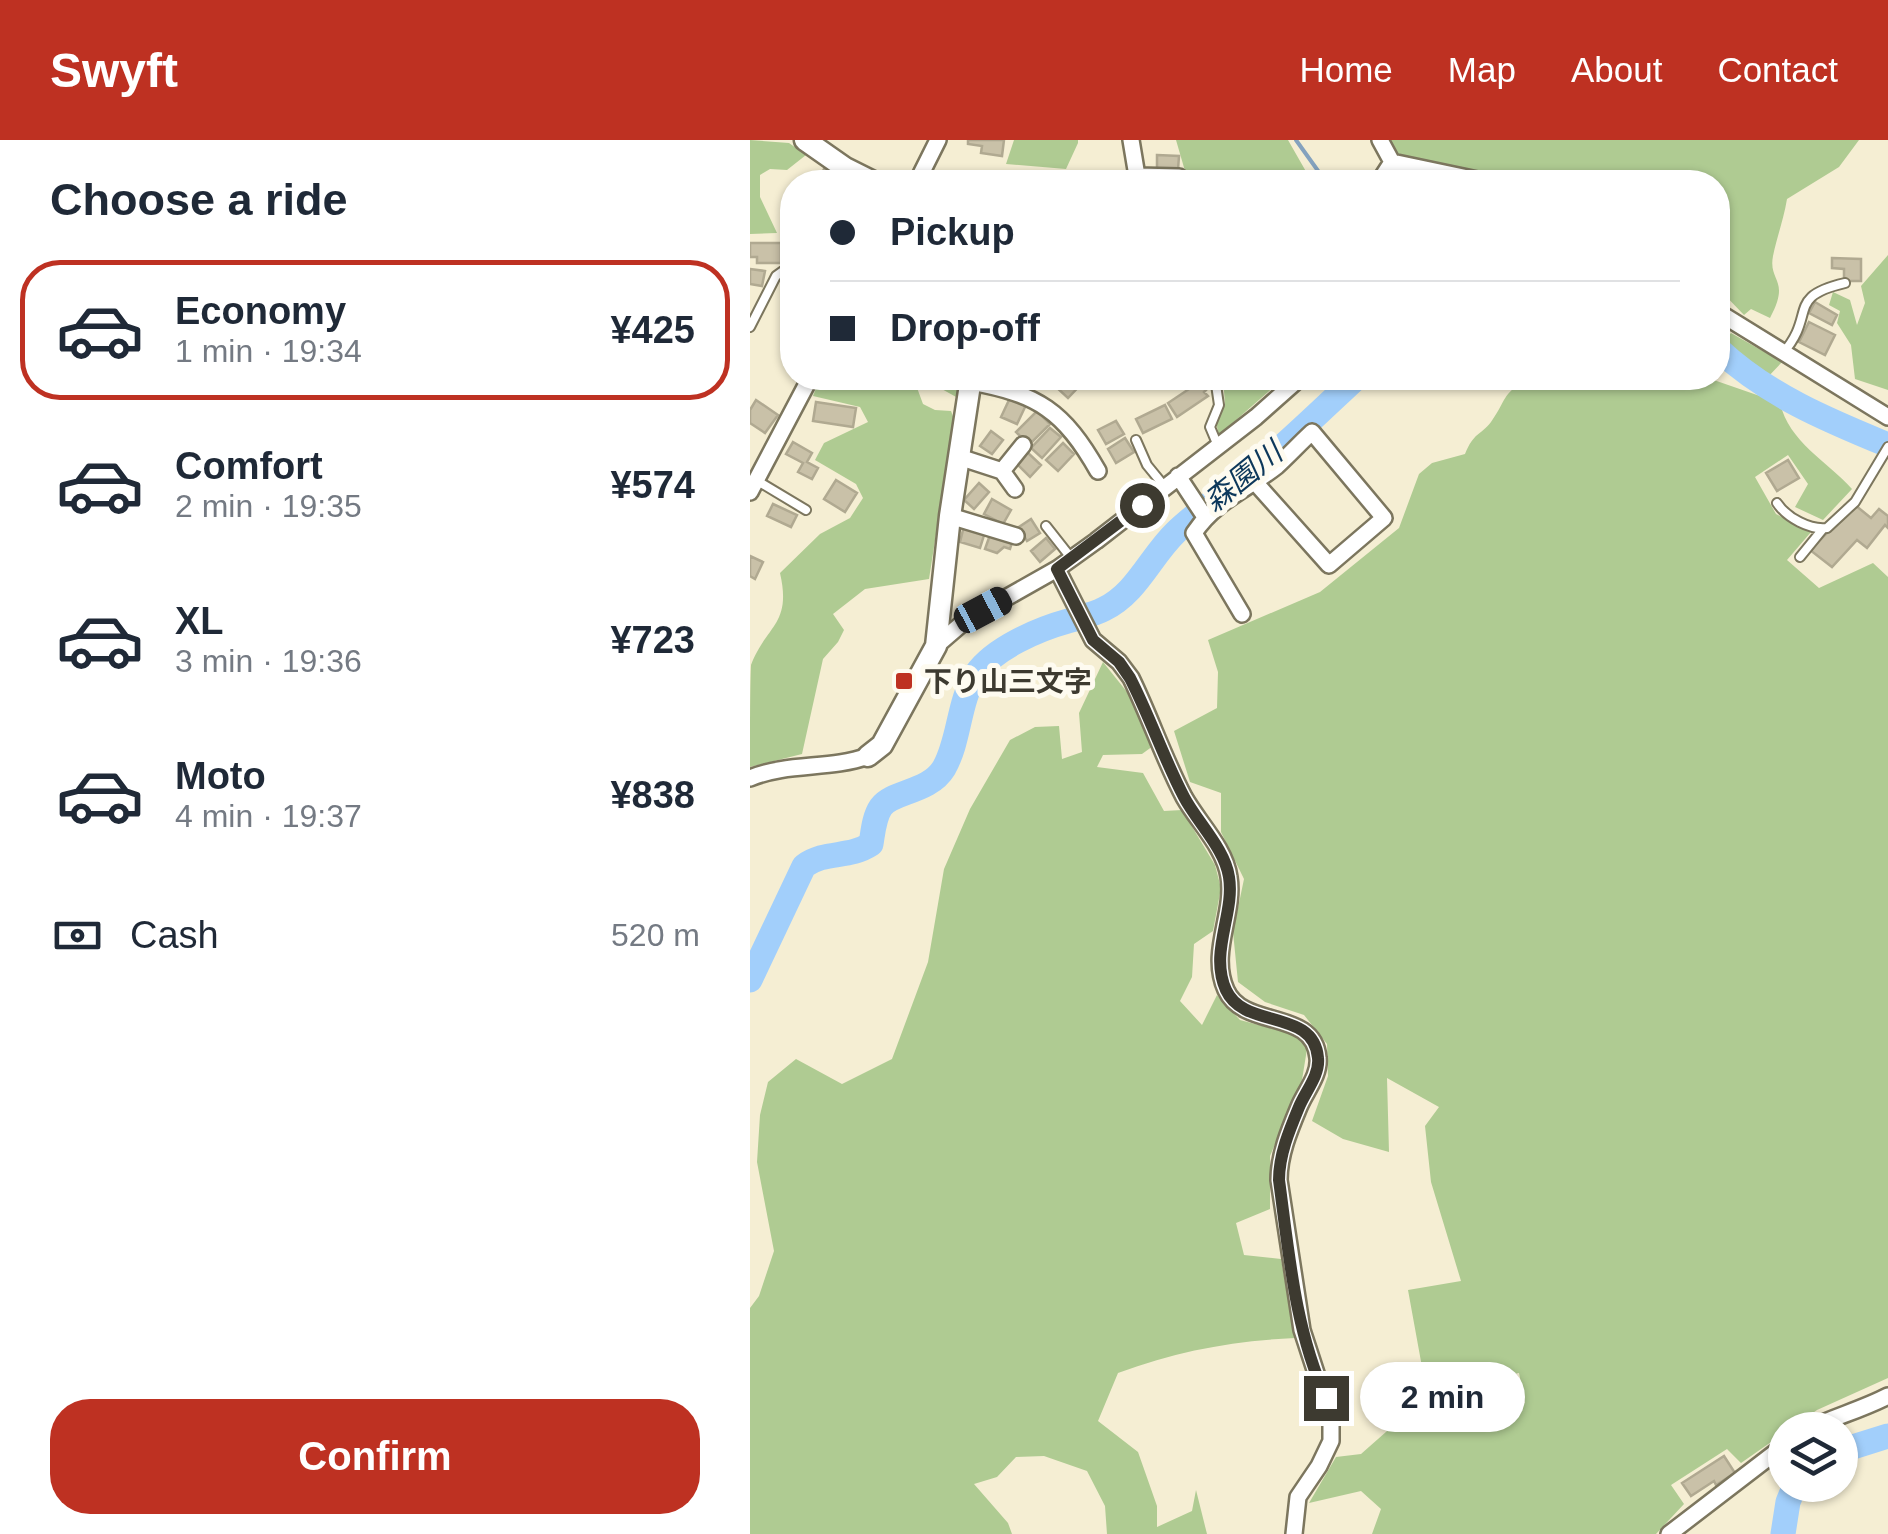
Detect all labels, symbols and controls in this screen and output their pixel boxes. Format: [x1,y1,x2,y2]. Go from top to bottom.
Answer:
text: Swyft [50,44,178,97]
text: Home [1299,50,1393,89]
text: Map [1448,50,1516,89]
text: About [1571,50,1662,89]
text: Contact [1717,50,1838,89]
text: Choose a ride [50,174,348,225]
text: Pickup [890,211,1015,253]
icon: car [55,285,145,375]
text: Economy [175,290,346,332]
text: Drop-off [890,307,1040,349]
text: ¥425 [610,309,695,351]
text: 1 min · 19:34 [175,333,362,369]
water label: 森園川 [1197,434,1290,518]
icon: car [55,440,145,530]
text: Comfort [175,445,323,487]
text: ¥574 [610,464,695,506]
route start [1120,483,1165,528]
text: 2 min · 19:35 [175,488,362,524]
car [949,583,1017,637]
icon: car [55,595,145,685]
text: XL [175,600,224,642]
text: ¥723 [610,619,695,661]
text: 3 min · 19:36 [175,643,362,679]
place label: 下り山三文字 [924,666,1092,697]
marker: 下り山三文字 [893,670,915,692]
icon: car [55,750,145,840]
text: Moto [175,755,266,797]
text: ¥838 [610,774,695,816]
text: 4 min · 19:37 [175,798,362,834]
icon: cash [50,908,105,963]
text: Cash [130,914,219,956]
text: 520 m [611,917,700,953]
callout: 2 min [1361,1363,1526,1433]
route end [1304,1376,1349,1421]
text: 2 min [1401,1379,1484,1415]
button: Confirm [50,1399,700,1514]
map controls [1768,1412,1858,1502]
button: layers [1768,1412,1858,1502]

